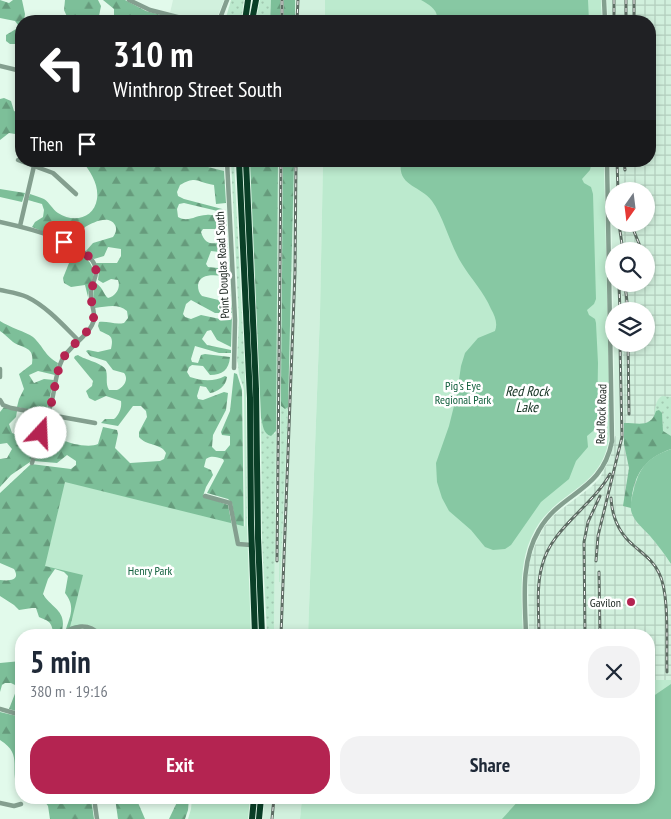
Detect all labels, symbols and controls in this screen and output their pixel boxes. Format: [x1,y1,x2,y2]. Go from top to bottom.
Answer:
text: 310 m [113,31,194,77]
icon: left [30,35,95,100]
text: Winthrop Street South [113,75,282,103]
icon: arrive [73,130,101,158]
text: Then [30,132,63,156]
north arrow [605,182,655,232]
map controls [605,182,655,352]
street label: Point Douglas Road South [212,211,232,319]
pin [43,221,85,263]
icon: arrive [50,228,78,256]
button: search [605,242,655,292]
button: layers [605,302,655,352]
park label: Pig's Eye Regional Park [435,378,492,407]
water label: Red Rock Lake [505,382,550,416]
street label: Red Rock Road [592,384,610,444]
position arrow [14,406,66,458]
park label: Henry Park [128,563,173,578]
place label: Gavilon [590,595,621,610]
marker: Gavilon [625,596,637,608]
text: 5 min [30,642,91,681]
button: close [588,646,640,698]
text: 380 m · 19:16 [30,681,108,701]
button: Exit [30,736,330,794]
button: Share [340,736,640,794]

